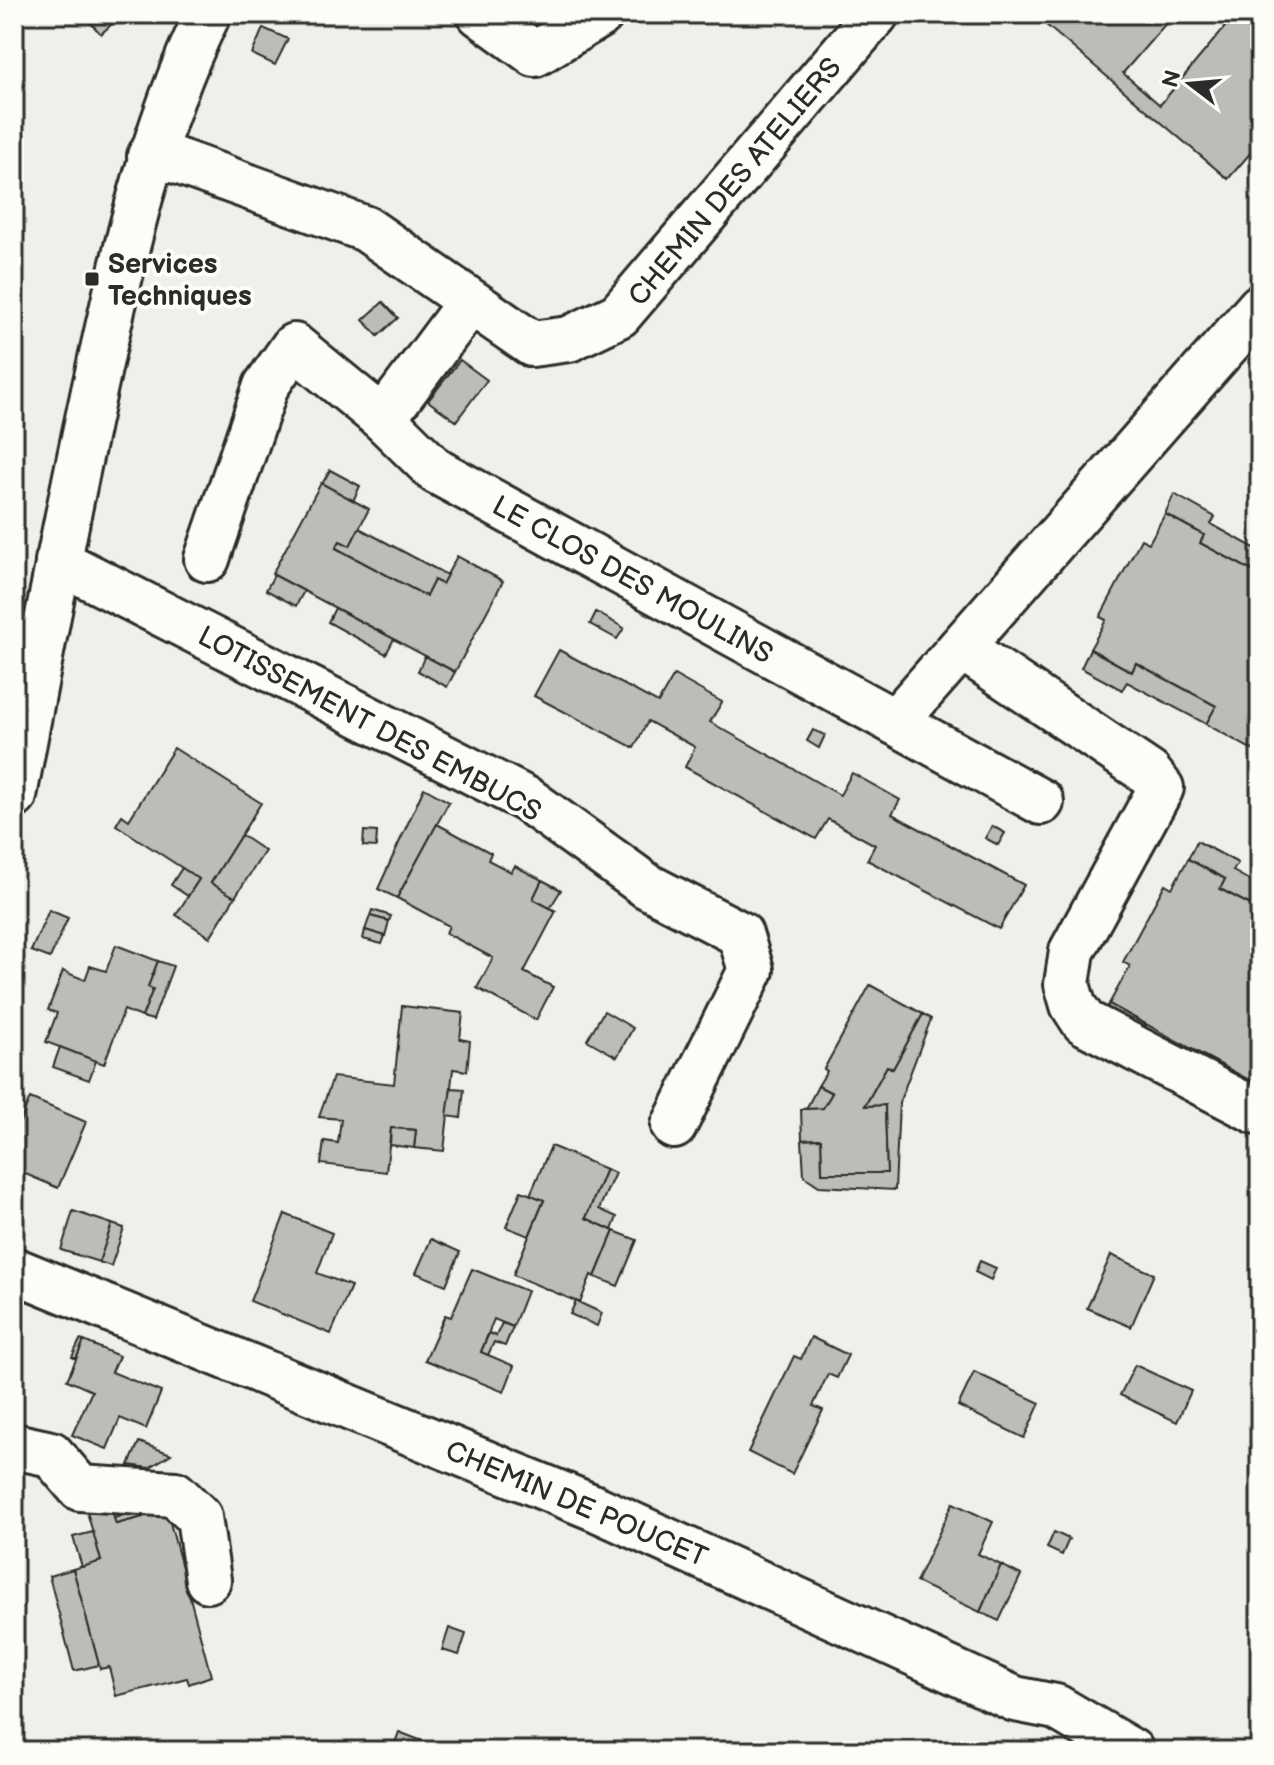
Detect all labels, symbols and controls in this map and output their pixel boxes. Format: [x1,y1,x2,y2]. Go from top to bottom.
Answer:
north arrow [1150,44,1230,124]
street label: CHEMIN DES ATELIERS [622,51,848,313]
text: N [1157,67,1187,91]
place label: Services Techniques [108,248,252,313]
marker: Services Techniques [83,270,101,288]
street label: LE CLOS DES MOULINS [486,489,778,671]
street label: LOTISSEMENT DES EMBUCS [192,620,546,829]
street label: CHEMIN DE POUCET [440,1434,713,1575]

